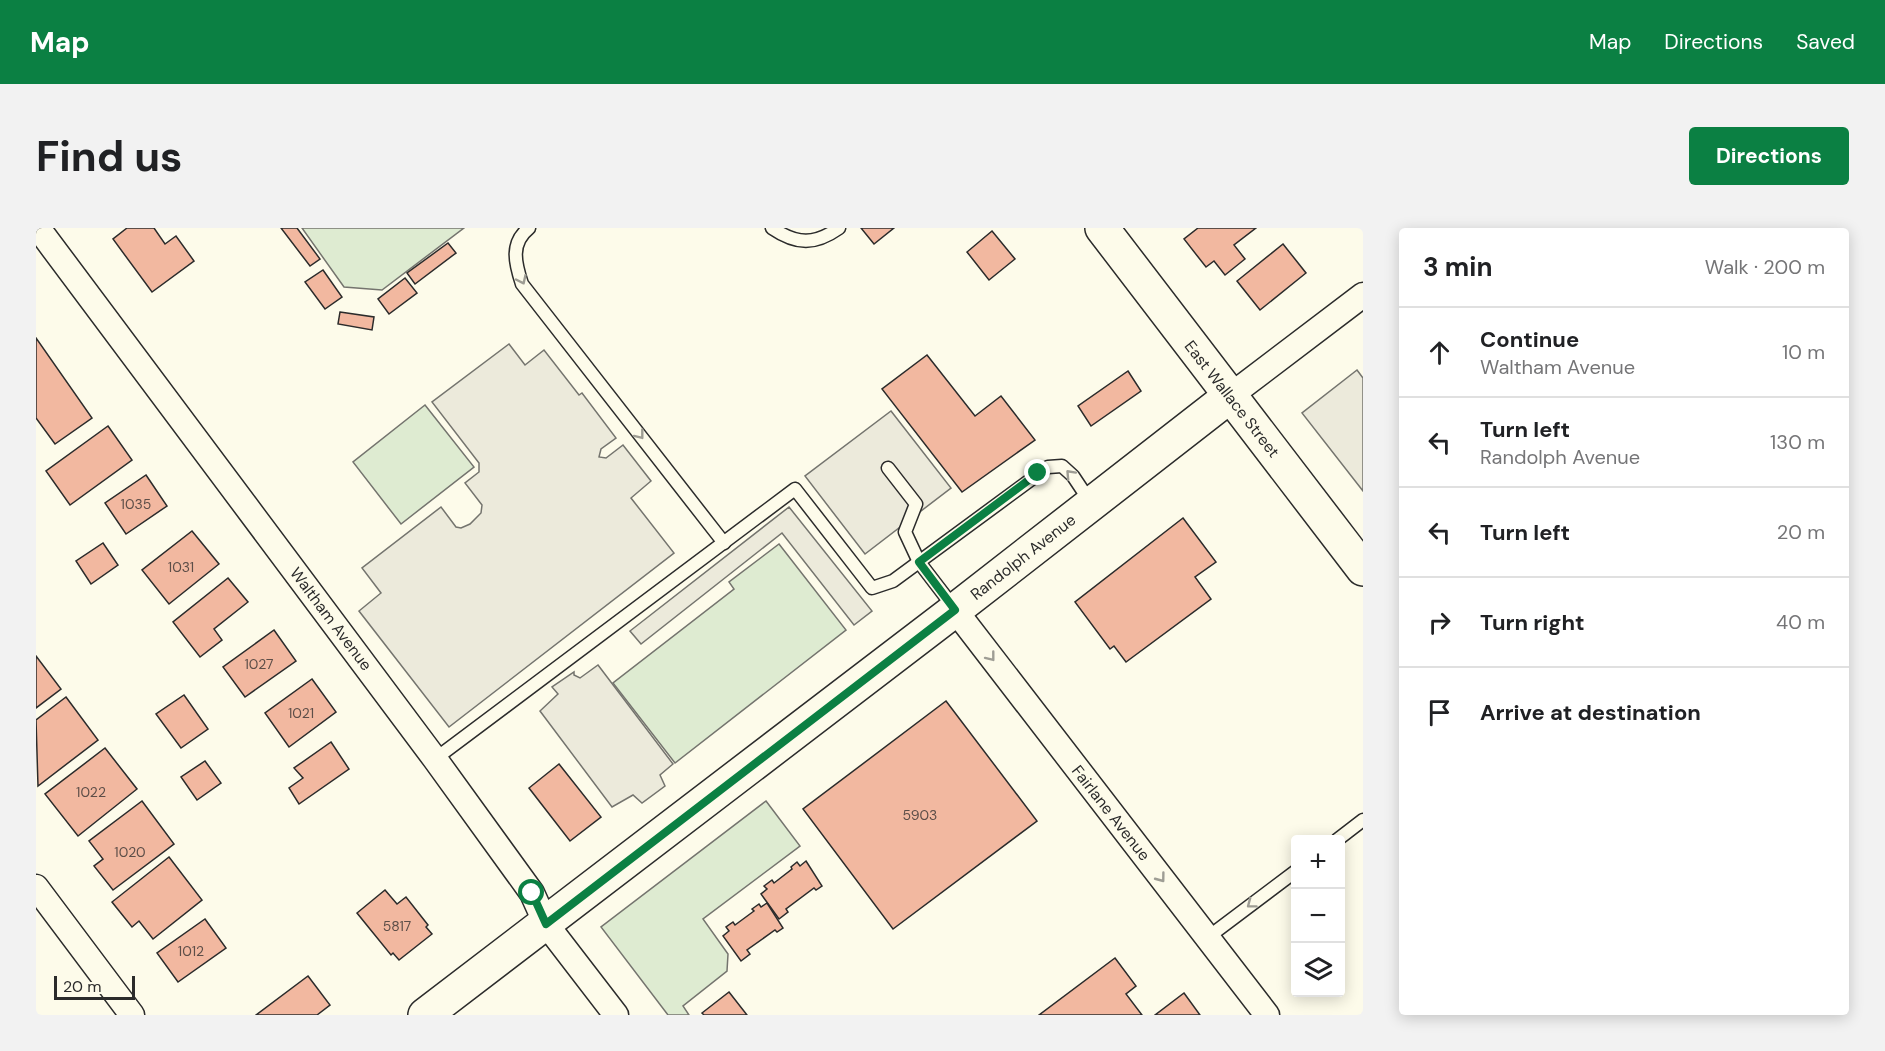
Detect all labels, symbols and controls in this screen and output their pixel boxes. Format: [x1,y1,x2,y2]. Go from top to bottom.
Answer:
text: Map [30,24,90,61]
text: Map [1589,28,1631,56]
text: Directions [1664,28,1763,56]
text: Saved [1796,28,1855,56]
button: Directions [1689,127,1849,185]
text: Find us [36,129,182,184]
text: 3 min [1423,250,1492,284]
text: Walk · 200 m [1705,254,1825,280]
one-way arrow [515,274,527,285]
text: Continue [1480,325,1579,354]
street label: East Wallace Street [1180,336,1284,462]
icon: ahead [1423,336,1456,369]
text: 10 m [1782,339,1825,365]
text: Waltham Avenue [1480,354,1635,380]
text: Turn left [1480,415,1570,444]
icon: left [1423,426,1456,459]
one-way arrow [632,428,643,439]
text: 130 m [1770,429,1825,455]
text: Randolph Avenue [1480,444,1640,470]
route end [1024,459,1050,485]
one-way arrow [1066,470,1077,480]
house number: 1035 [121,495,151,513]
street label: Randolph Avenue [966,509,1080,605]
icon: left [1423,516,1456,549]
text: Turn left [1480,518,1570,547]
text: 20 m [1777,519,1825,545]
house number: 1031 [168,558,194,576]
street label: Waltham Avenue [285,563,377,675]
icon: right [1423,606,1456,639]
text: Turn right [1480,608,1585,637]
text: 40 m [1776,609,1825,635]
one-way arrow [984,650,995,661]
house number: 1027 [244,655,274,673]
icon: arrive [1423,696,1456,729]
text: Arrive at destination [1480,698,1701,727]
house number: 1021 [288,704,314,722]
street label: Fairlane Avenue [1067,761,1155,865]
house number: 1022 [76,783,106,801]
house number: 5903 [903,806,937,824]
map controls [1291,835,1345,997]
button: + [1291,835,1345,889]
house number: 1020 [114,843,146,861]
one-way arrow [1154,871,1165,882]
route start [518,879,544,905]
button: − [1291,889,1345,943]
one-way arrow [1247,897,1258,908]
house number: 5817 [383,917,411,935]
house number: 1012 [178,942,204,960]
button: layers [1291,943,1345,997]
scale bar [54,973,135,1000]
text: 20 m [63,976,102,997]

